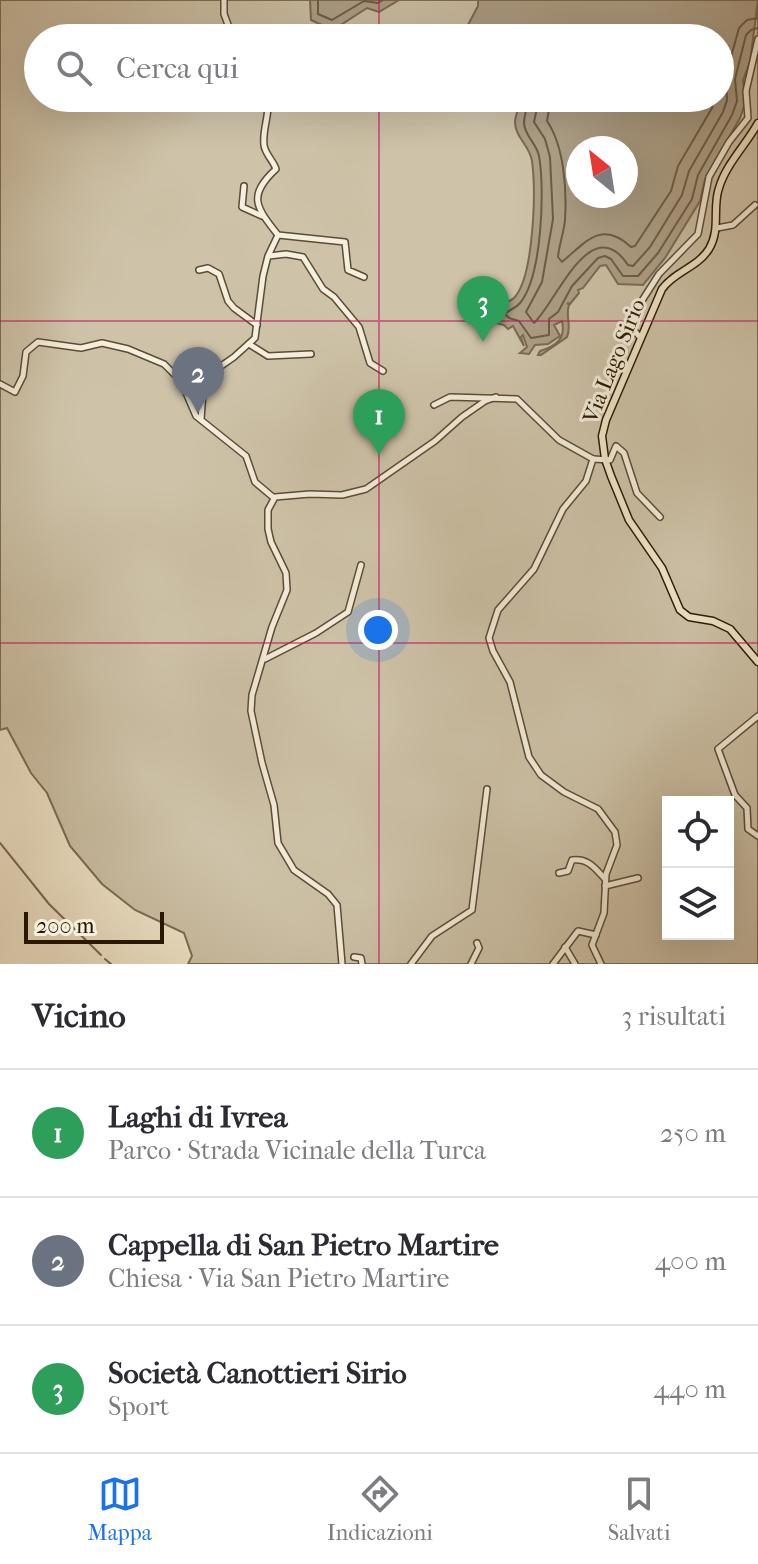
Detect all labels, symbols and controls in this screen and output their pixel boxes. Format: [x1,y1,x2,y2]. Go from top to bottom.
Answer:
search box [24,24,734,112]
icon: search [52,46,96,90]
text: Cerca qui [116,51,239,86]
north arrow [566,136,638,208]
pin: 3 [457,276,509,342]
street label: Via Lago Sirio [577,295,651,428]
pin: 2 [172,347,224,413]
pin: 1 [353,389,405,455]
your location [358,610,398,650]
map controls [662,796,734,940]
button: locate [662,796,734,868]
button: layers [662,868,734,940]
scale bar [24,908,164,944]
text: 200 m [36,913,95,939]
text: Vicino [32,996,126,1036]
text: 3 risultati [621,1001,726,1032]
text: Laghi di Ivrea [108,1100,287,1135]
text: 1 [53,1118,63,1149]
text: 250 m [660,1118,726,1149]
text: Parco · Strada Vicinale della Turca [108,1135,486,1166]
text: Cappella di San Pietro Martire [108,1228,499,1263]
text: 2 [51,1246,65,1277]
text: 400 m [655,1246,726,1277]
text: Chiesa · Via San Pietro Martire [108,1263,449,1294]
text: Società Canottieri Sirio [108,1356,407,1391]
text: 3 [53,1374,63,1405]
text: 440 m [654,1374,726,1405]
text: Sport [108,1391,169,1422]
tab: Mappa [88,1472,152,1546]
tab: Indicazioni [327,1472,433,1546]
tab: Salvati [608,1472,670,1546]

